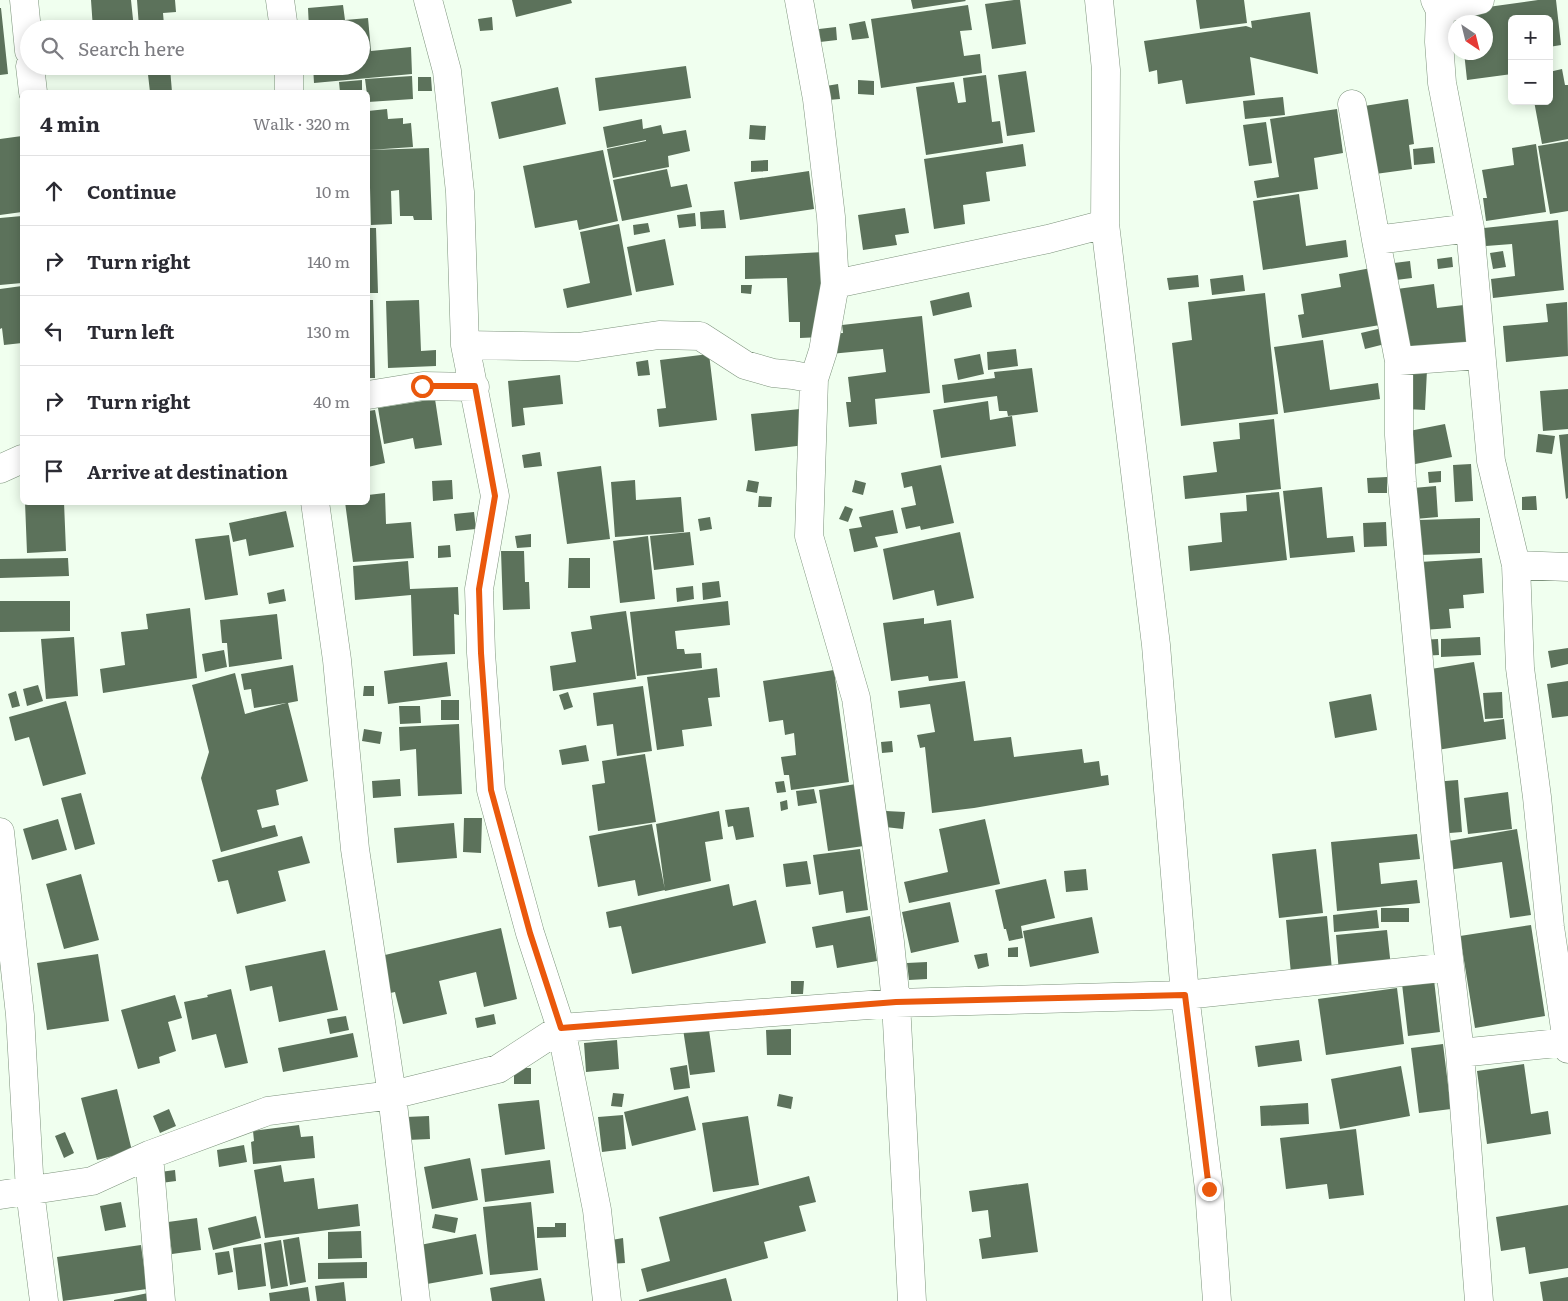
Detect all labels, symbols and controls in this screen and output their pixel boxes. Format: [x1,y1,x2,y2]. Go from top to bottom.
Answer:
north arrow [1448,15,1493,60]
map controls [1508,15,1553,105]
button: + [1508,15,1553,60]
search box [20,20,370,75]
icon: search [38,34,66,62]
text: Search here [78,34,185,62]
button: − [1508,60,1553,105]
text: 4 min [40,107,100,138]
text: Walk · 320 m [253,111,350,135]
icon: ahead [40,177,68,205]
text: Continue [87,177,176,205]
text: 10 m [316,179,350,203]
icon: right [40,247,68,275]
text: Turn right [87,247,191,275]
text: 140 m [307,249,350,273]
icon: left [40,317,68,345]
text: Turn left [87,317,174,345]
text: 130 m [307,319,350,343]
route start [411,375,434,398]
icon: right [40,387,68,415]
text: Turn right [87,387,191,415]
text: 40 m [313,389,350,413]
icon: arrive [40,457,68,485]
text: Arrive at destination [87,457,288,485]
route end [1198,1178,1221,1201]

